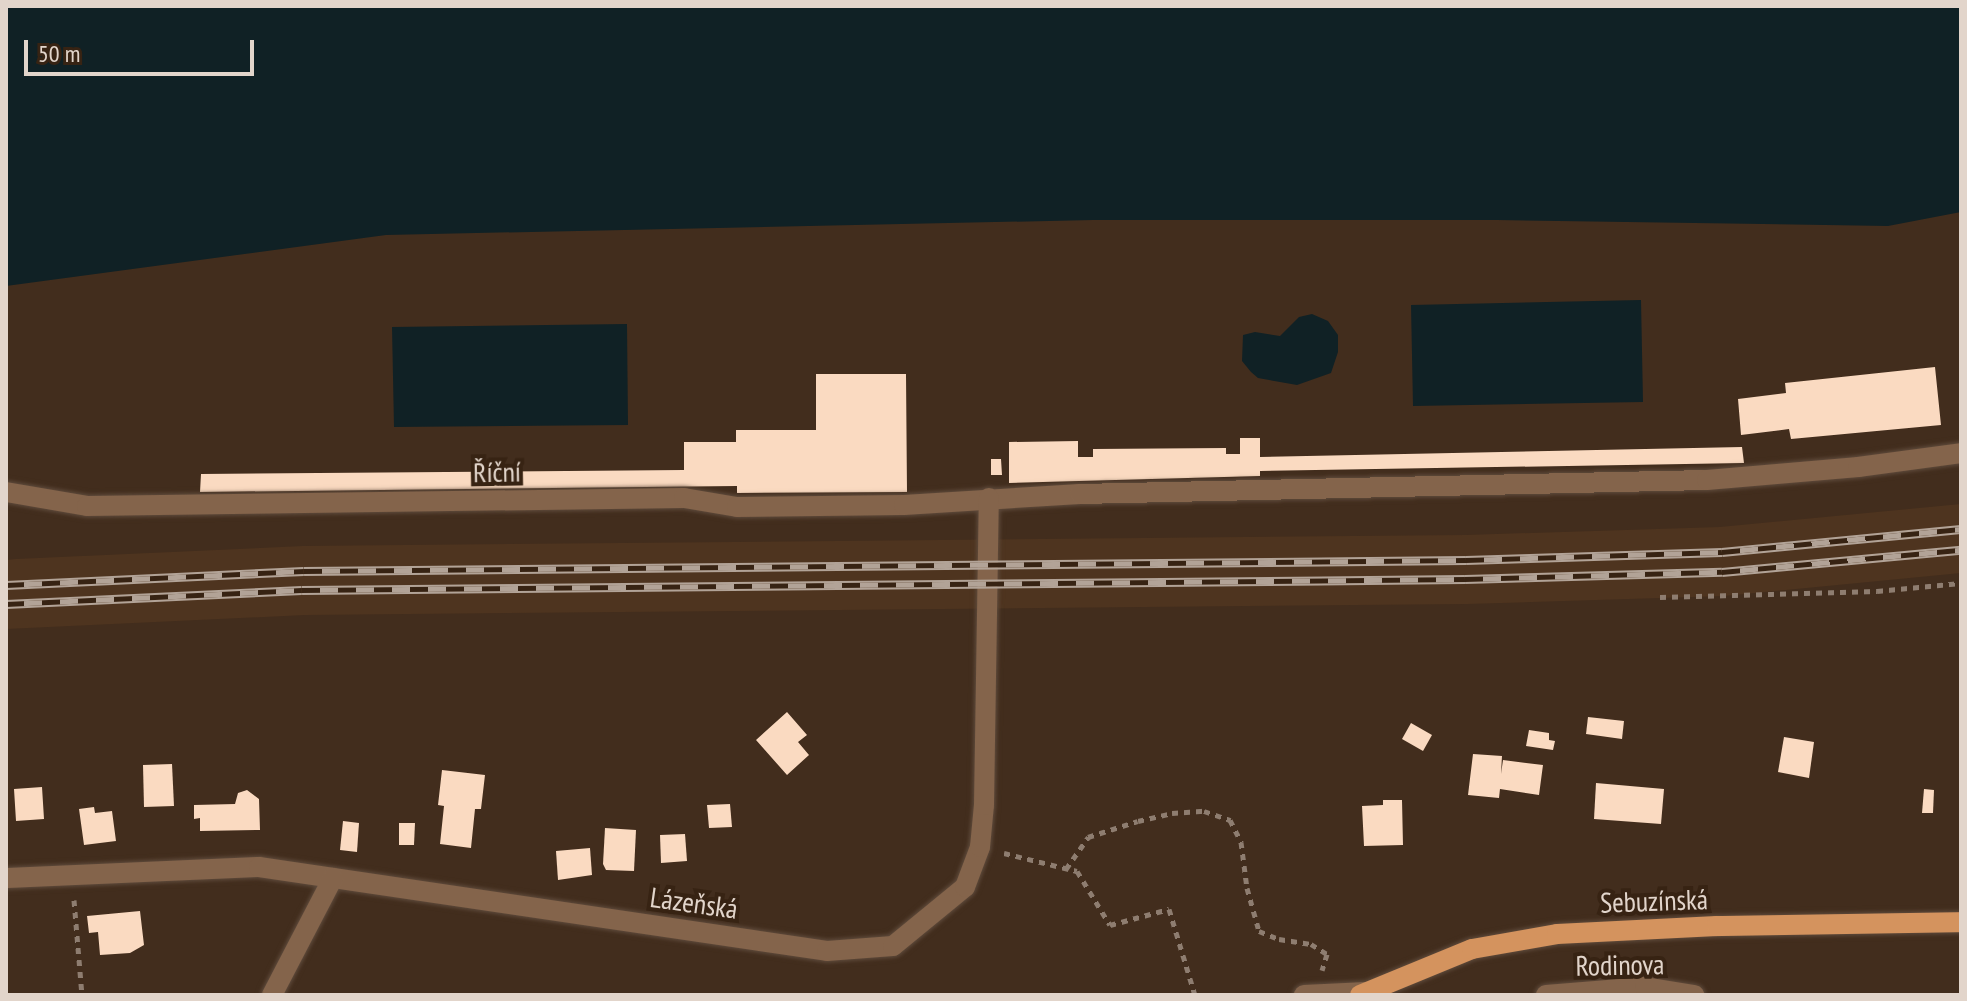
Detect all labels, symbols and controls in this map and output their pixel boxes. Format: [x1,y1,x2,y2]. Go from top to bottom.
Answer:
scale bar [28,24,258,74]
text: 50 m [38,38,80,69]
street label: Říční [473,455,521,489]
street label: Lázeňská [648,880,740,926]
street label: Sebuzínská [1600,882,1708,920]
street label: Rodinova [1575,947,1665,983]

